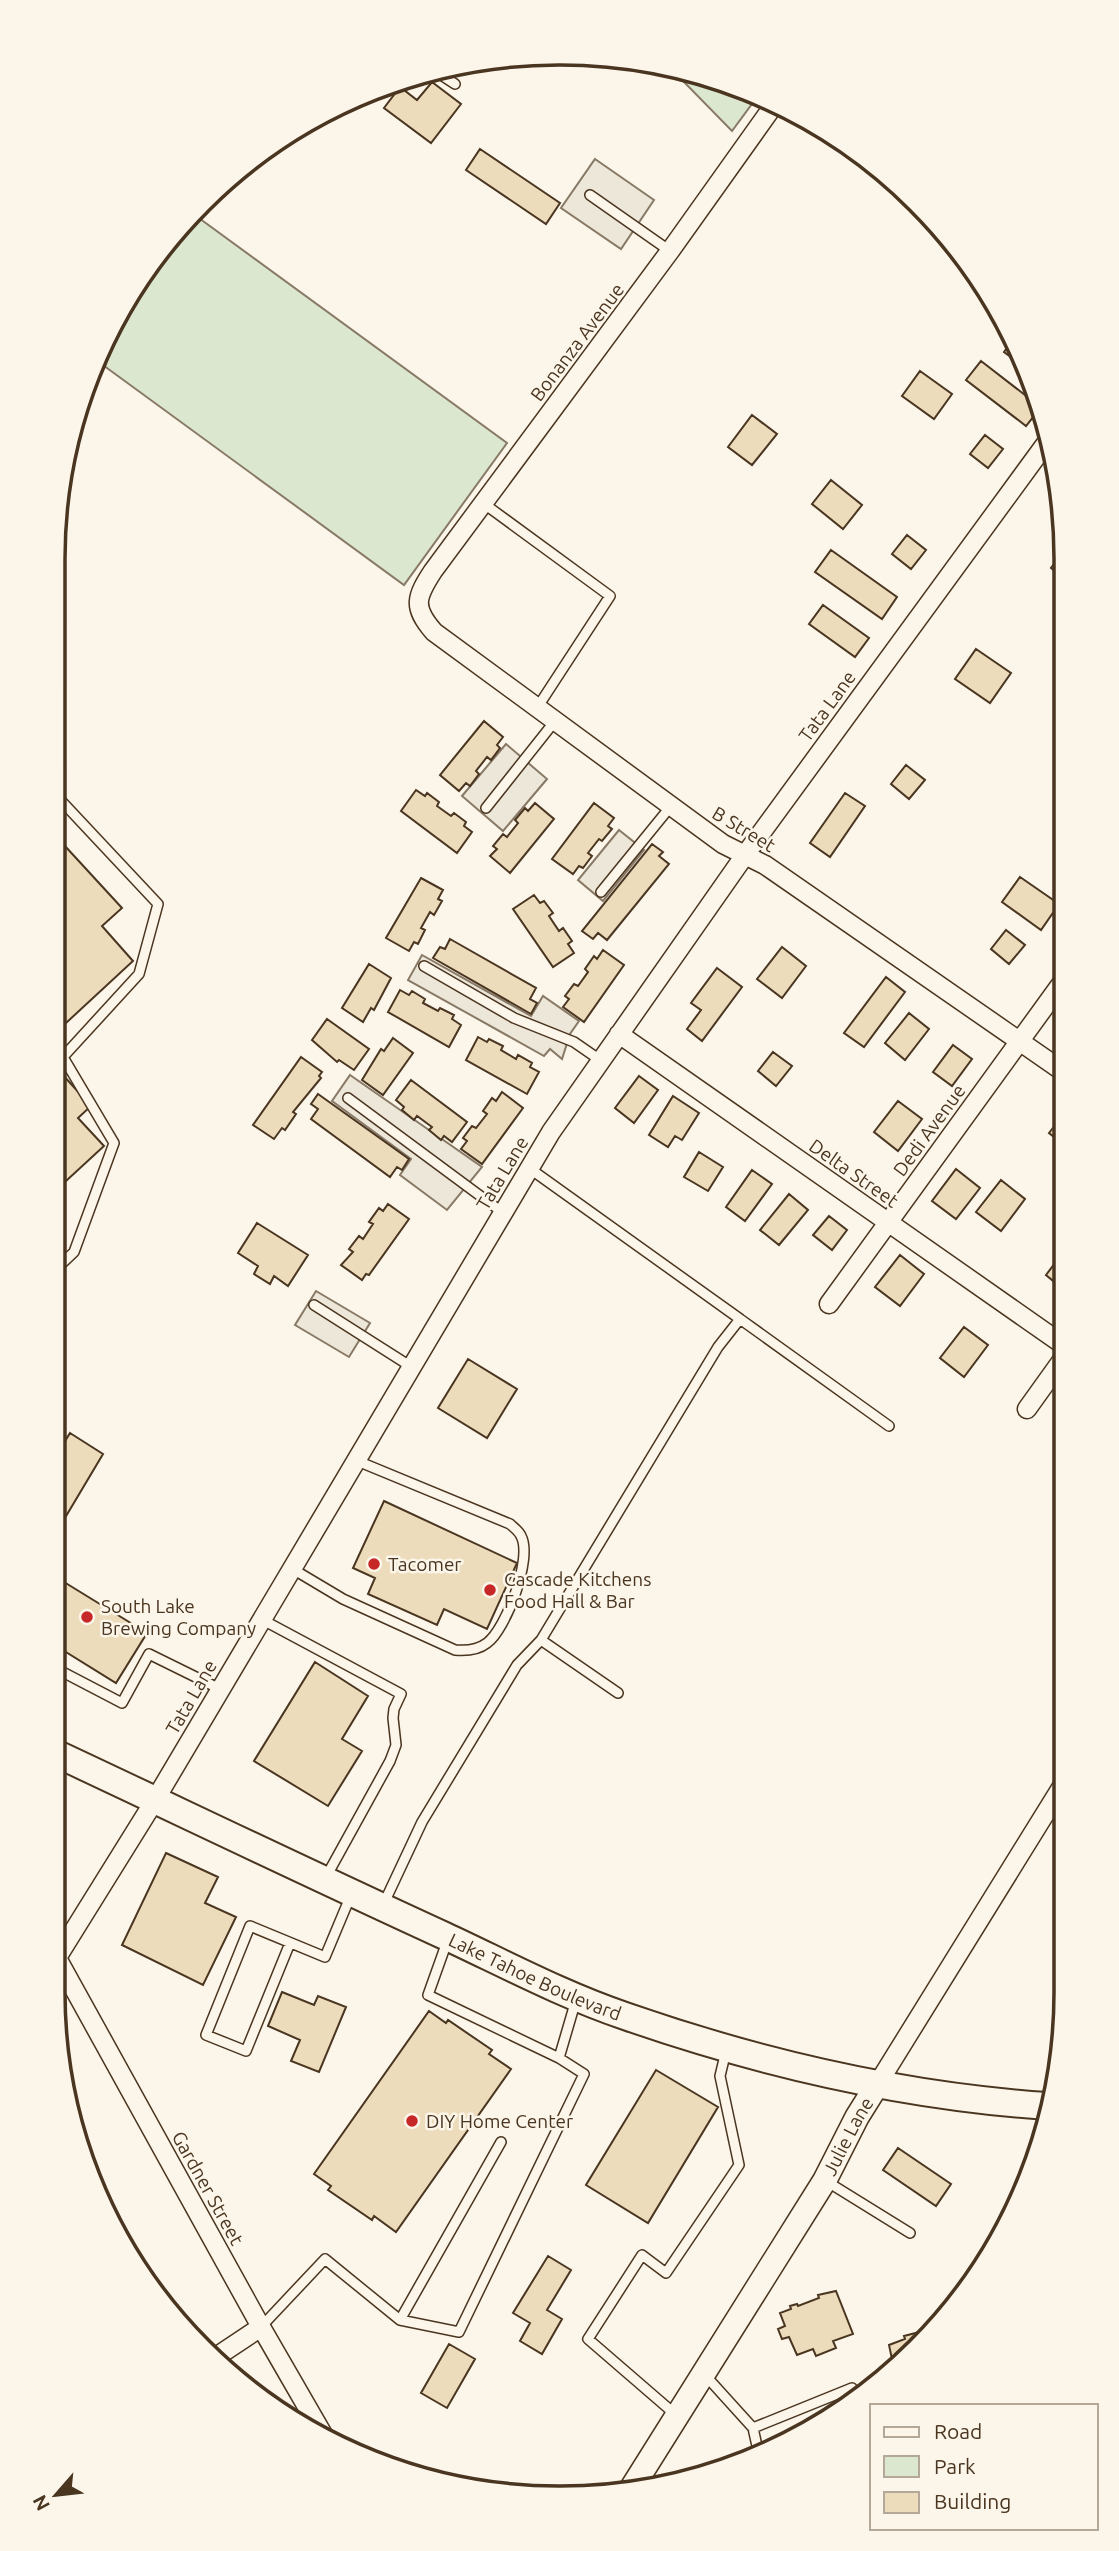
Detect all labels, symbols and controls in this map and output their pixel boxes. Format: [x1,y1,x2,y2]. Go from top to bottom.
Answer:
street label: Bonanza Avenue [526,279,628,405]
street label: Tata Lane [794,666,860,746]
street label: B Street [709,802,780,857]
street label: Dedi Avenue [888,1080,970,1180]
street label: Tata Lane [471,1132,533,1214]
street label: Delta Street [805,1134,903,1212]
place label: Tacomer [388,1553,462,1575]
marker: Tacomer [366,1556,382,1572]
place label: Cascade Kitchens Food Hall & Bar [504,1568,651,1612]
marker: Cascade Kitchens Food Hall & Bar [482,1582,498,1598]
place label: South Lake Brewing Company [101,1595,256,1639]
marker: South Lake Brewing Company [79,1609,95,1625]
street label: Tata Lane [161,1656,221,1738]
street label: Lake Tahoe Boulevard [445,1928,624,2025]
street label: Julie Lane [818,2093,878,2179]
place label: DIY Home Center [426,2110,573,2132]
marker: DIY Home Center [404,2113,420,2129]
street label: Gardner Street [168,2127,249,2249]
legend [870,2404,1098,2530]
text: Road [934,2419,982,2443]
text: Park [934,2454,976,2478]
north arrow [21,2460,91,2530]
text: Building [934,2489,1011,2513]
text: N [28,2492,54,2514]

